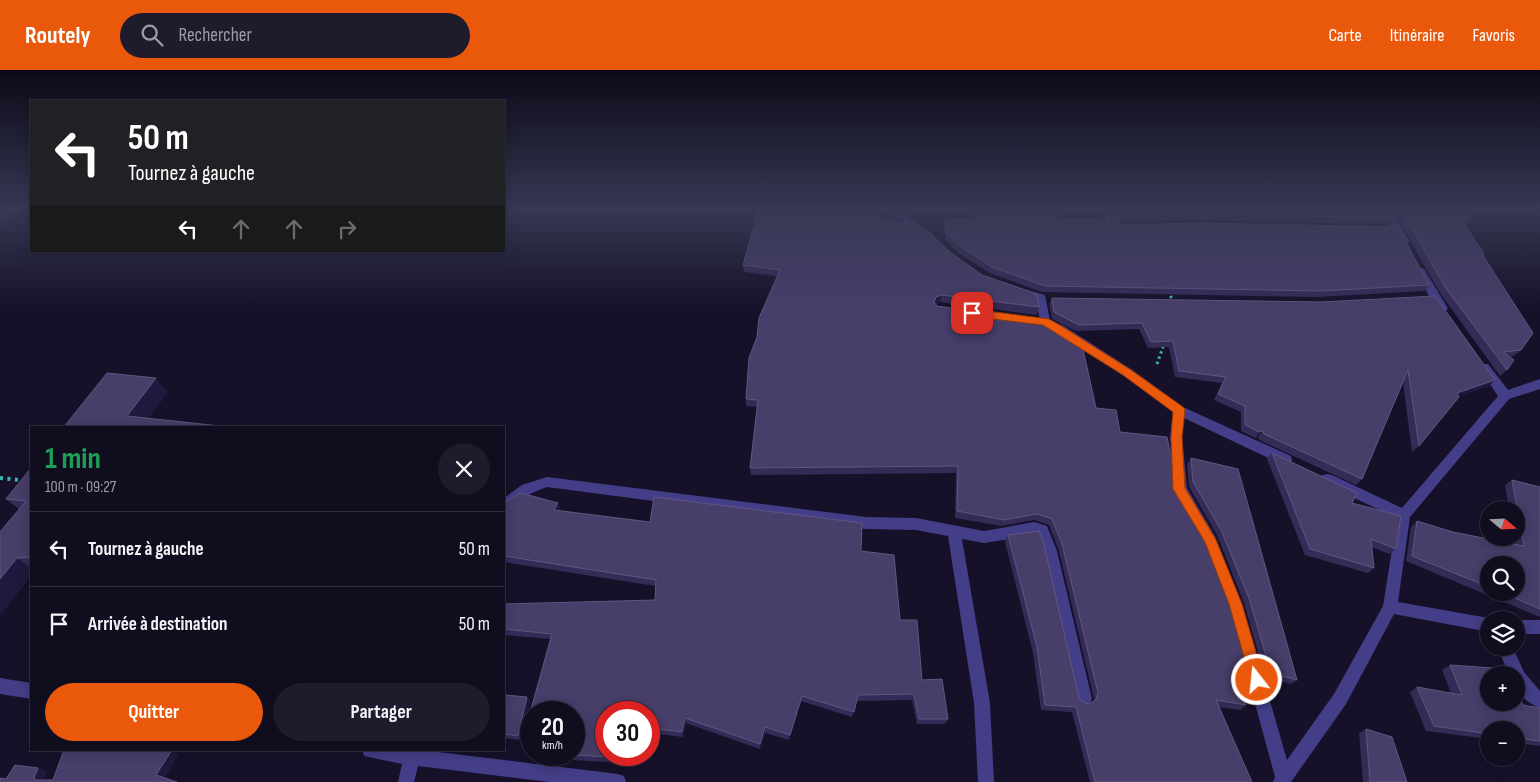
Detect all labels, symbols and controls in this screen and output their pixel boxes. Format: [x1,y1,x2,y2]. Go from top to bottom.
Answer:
search box [120,13,470,58]
text: Routely [25,21,90,50]
icon: search [138,21,166,49]
text: Rechercher [178,24,252,47]
text: Carte [1328,25,1362,46]
text: Itinéraire [1390,25,1444,46]
text: Favoris [1472,25,1515,46]
text: 50 m [128,117,189,160]
icon: left [45,120,110,185]
text: Tournez à gauche [128,160,255,187]
icon: left [174,215,202,243]
icon: ahead [227,215,255,243]
icon: ahead [280,215,308,243]
icon: right [333,215,361,243]
pin [951,292,993,334]
icon: arrive [958,299,986,327]
text: 1 min [45,441,101,477]
button: close [438,443,490,495]
text: 100 m · 09:27 [45,478,116,497]
north arrow [1480,501,1525,546]
map controls [1480,501,1525,766]
icon: left [45,535,73,563]
text: Tournez à gauche [88,538,204,561]
text: 50 m [459,538,490,561]
button: search [1480,556,1525,601]
icon: arrive [45,610,73,638]
button: layers [1480,611,1525,656]
text: Arrivée à destination [88,613,228,636]
text: 50 m [459,613,490,636]
position arrow [1230,653,1282,705]
button: + [1480,666,1525,711]
button: Quitter [45,683,263,741]
button: Partager [273,683,490,741]
speed limit sign: 30 [595,701,660,766]
text: 20 [541,712,564,743]
button: − [1480,721,1525,766]
text: km/h [542,738,563,753]

